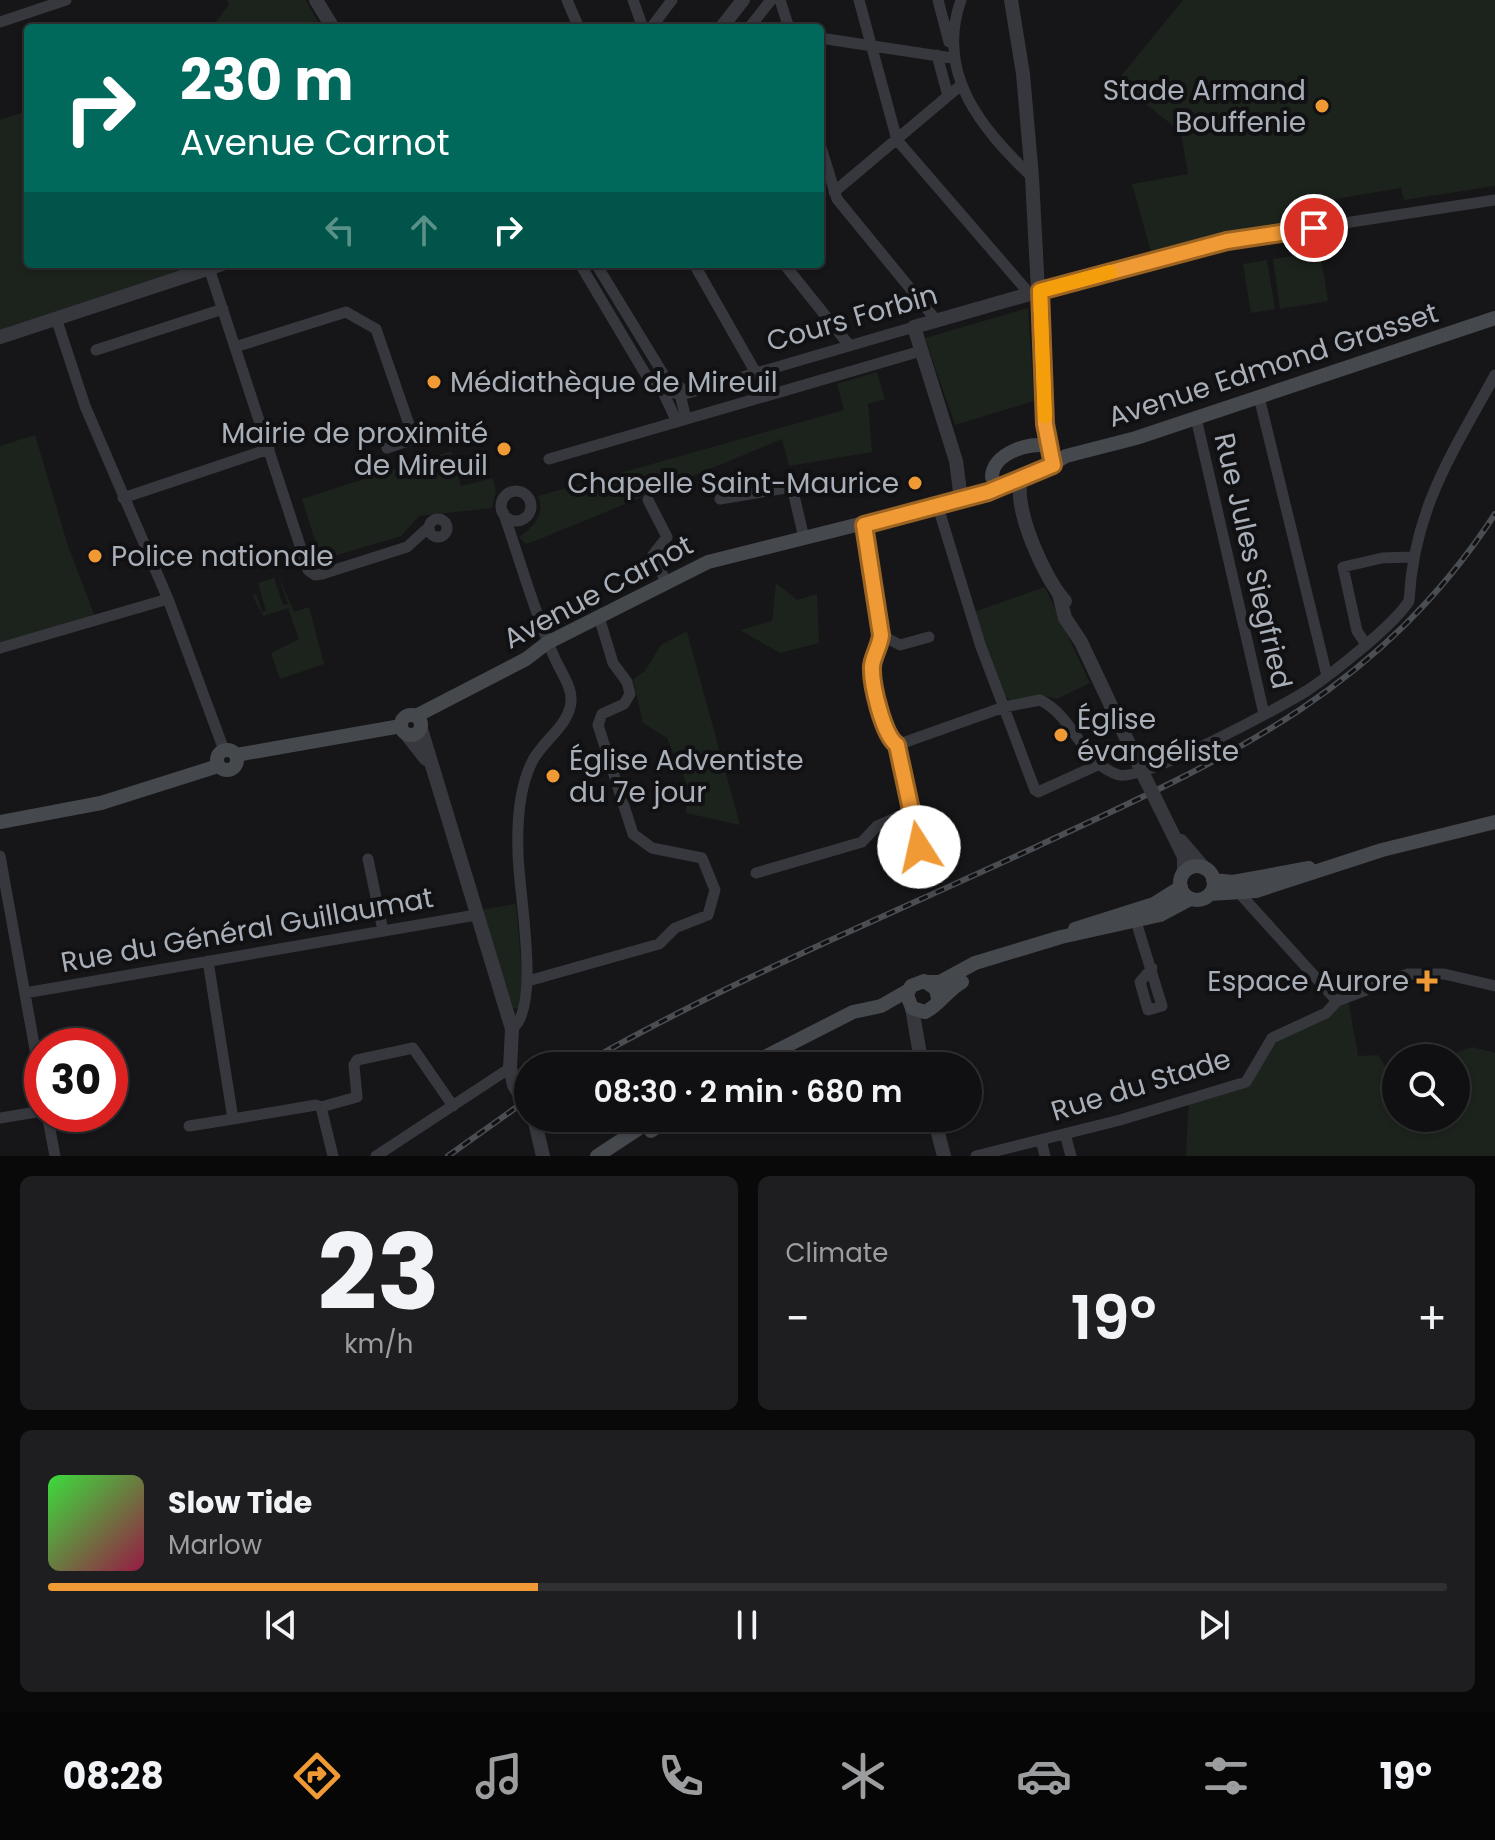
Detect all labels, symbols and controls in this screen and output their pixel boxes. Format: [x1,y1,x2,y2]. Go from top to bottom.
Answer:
text: 230 m [180,41,354,120]
icon: right [48,56,152,160]
place label: Stade Armand Bouffenie [1103,71,1306,142]
marker: Stade Armand Bouffenie [1313,97,1331,115]
text: Avenue Carnot [180,117,450,168]
pin [1280,194,1348,262]
icon: arrive [1292,206,1336,250]
icon: left [318,208,362,252]
icon: ahead [402,208,446,252]
icon: right [486,208,530,252]
street label: Cours Forbin [762,275,942,361]
street label: Avenue Edmond Grasset [1103,293,1443,437]
place label: Médiathèque de Mireuil [450,363,778,402]
marker: Médiathèque de Mireuil [425,373,443,391]
place label: Mairie de proximité de Mireuil [221,414,488,485]
street label: Rue Jules Siegfried [1205,429,1301,693]
marker: Mairie de proximité de Mireuil [495,440,513,458]
place label: Chapelle Saint-Maurice [567,464,899,503]
marker: Chapelle Saint-Maurice [906,474,924,492]
street label: Avenue Carnot [496,526,700,658]
place label: Police nationale [111,537,334,576]
marker: Police nationale [86,547,104,565]
place label: Église évangéliste [1077,700,1239,771]
marker: Église évangéliste [1052,726,1070,744]
place label: Église Adventiste du 7e jour [569,741,804,812]
marker: Église Adventiste du 7e jour [544,767,562,785]
position arrow [877,805,961,889]
street label: Rue du Général Guillaumat [58,878,436,982]
place label: Espace Aurore [1207,962,1409,1001]
marker: Espace Aurore [1416,970,1438,992]
speed limit sign: 30 [24,1028,128,1132]
street label: Rue du Stade [1046,1039,1236,1131]
map controls [1382,1044,1470,1132]
button: search [1382,1044,1470,1132]
text: 08:30 · 2 min · 680 m [593,1070,903,1113]
text: 23 [318,1200,440,1345]
text: Climate [786,1235,888,1271]
text: 19° [1070,1276,1156,1360]
text: − [786,1288,810,1349]
text: + [1417,1288,1447,1349]
text: km/h [344,1326,413,1362]
text: Slow Tide [168,1481,312,1524]
text: Marlow [168,1527,262,1563]
icon: previous [259,1603,303,1647]
icon: pause [725,1603,769,1647]
icon: next [1192,1603,1236,1647]
icon: directions [289,1748,345,1804]
icon: music [471,1748,527,1804]
icon: phone [653,1748,709,1804]
icon: climate [835,1748,891,1804]
icon: car [1016,1748,1072,1804]
icon: filters [1198,1748,1254,1804]
text: 08:28 [63,1751,164,1802]
text: 19° [1380,1751,1432,1802]

